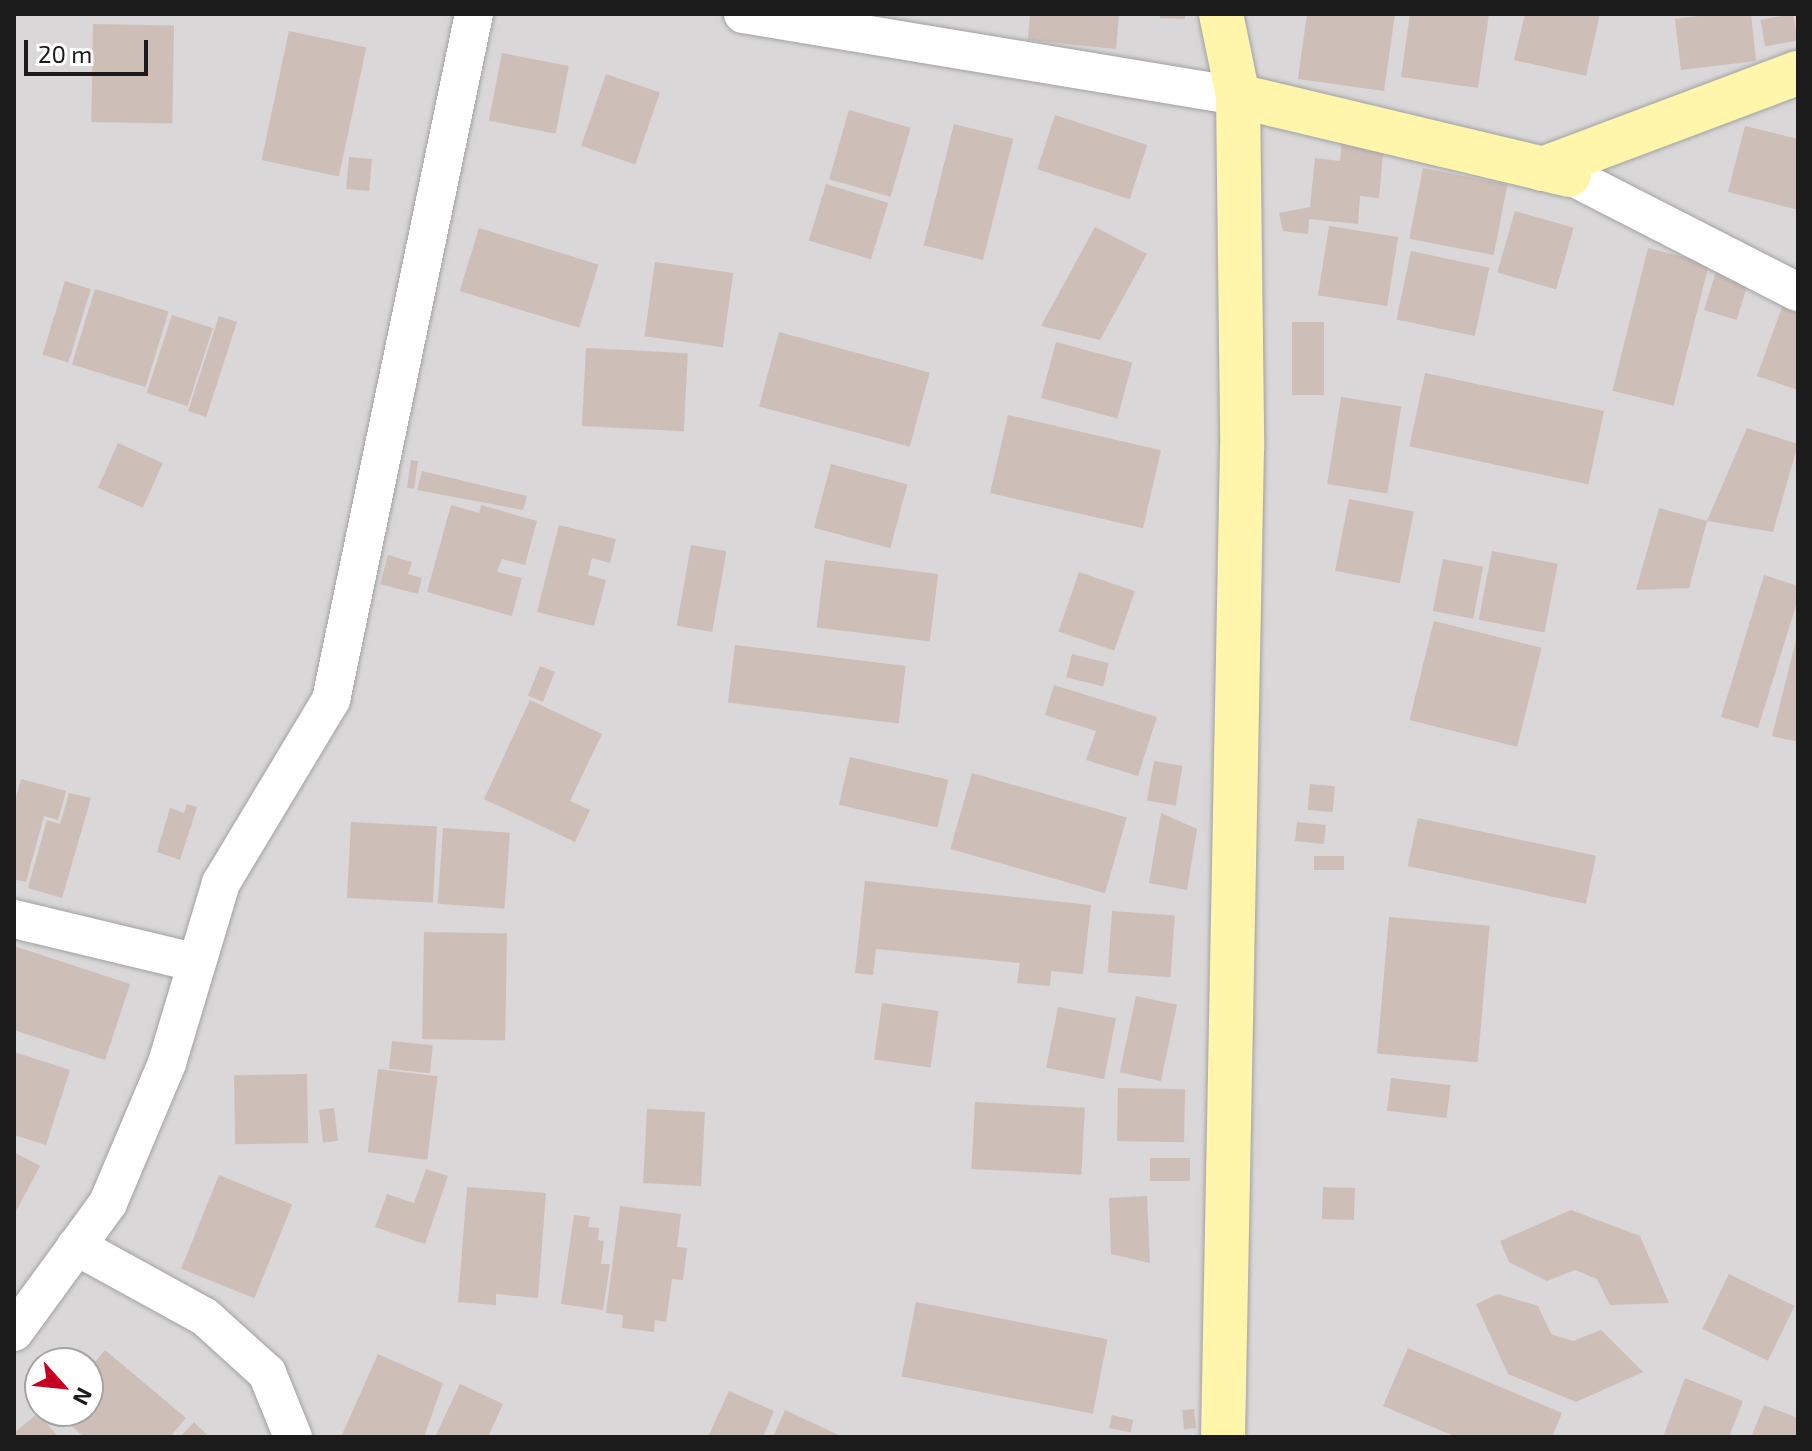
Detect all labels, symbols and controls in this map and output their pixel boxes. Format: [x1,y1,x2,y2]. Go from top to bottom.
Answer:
scale bar [28,24,152,74]
text: 20 m [38,39,92,68]
north arrow [24,1347,104,1427]
text: N [68,1384,99,1410]

